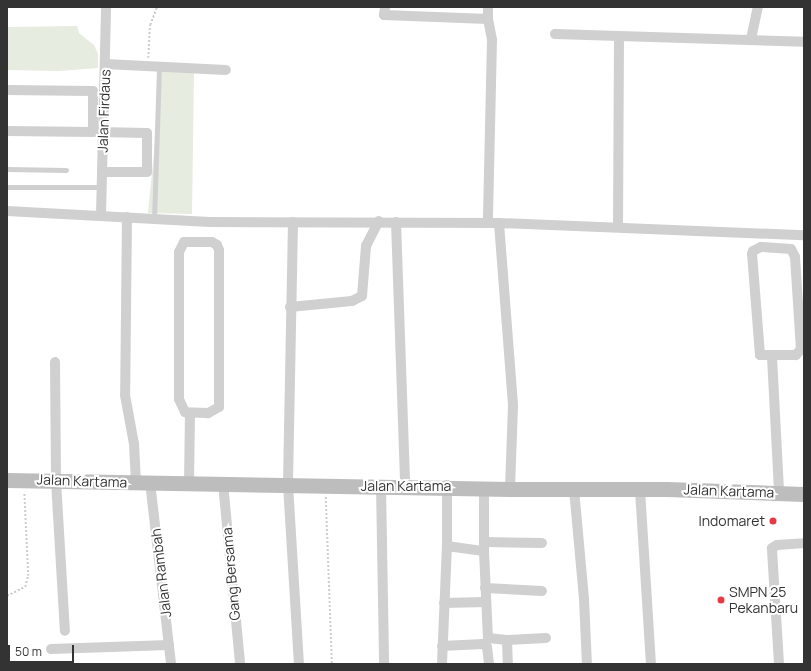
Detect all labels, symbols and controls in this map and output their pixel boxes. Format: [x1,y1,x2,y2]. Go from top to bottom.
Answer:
street label: Jalan Firdaus [94,69,114,153]
street label: Jalan Kartama [36,471,128,491]
street label: Jalan Kartama [361,478,451,494]
street label: Jalan Kartama [683,481,775,501]
place label: Indomaret [699,513,765,529]
marker: Indomaret [768,516,778,526]
street label: Gang Bersama [219,527,243,621]
street label: Jalan Rambah [147,528,175,618]
place label: SMPN 25 Pekanbaru [729,584,798,616]
marker: SMPN 25 Pekanbaru [716,595,726,605]
scale bar [10,637,76,663]
text: 50 m [15,643,42,660]

